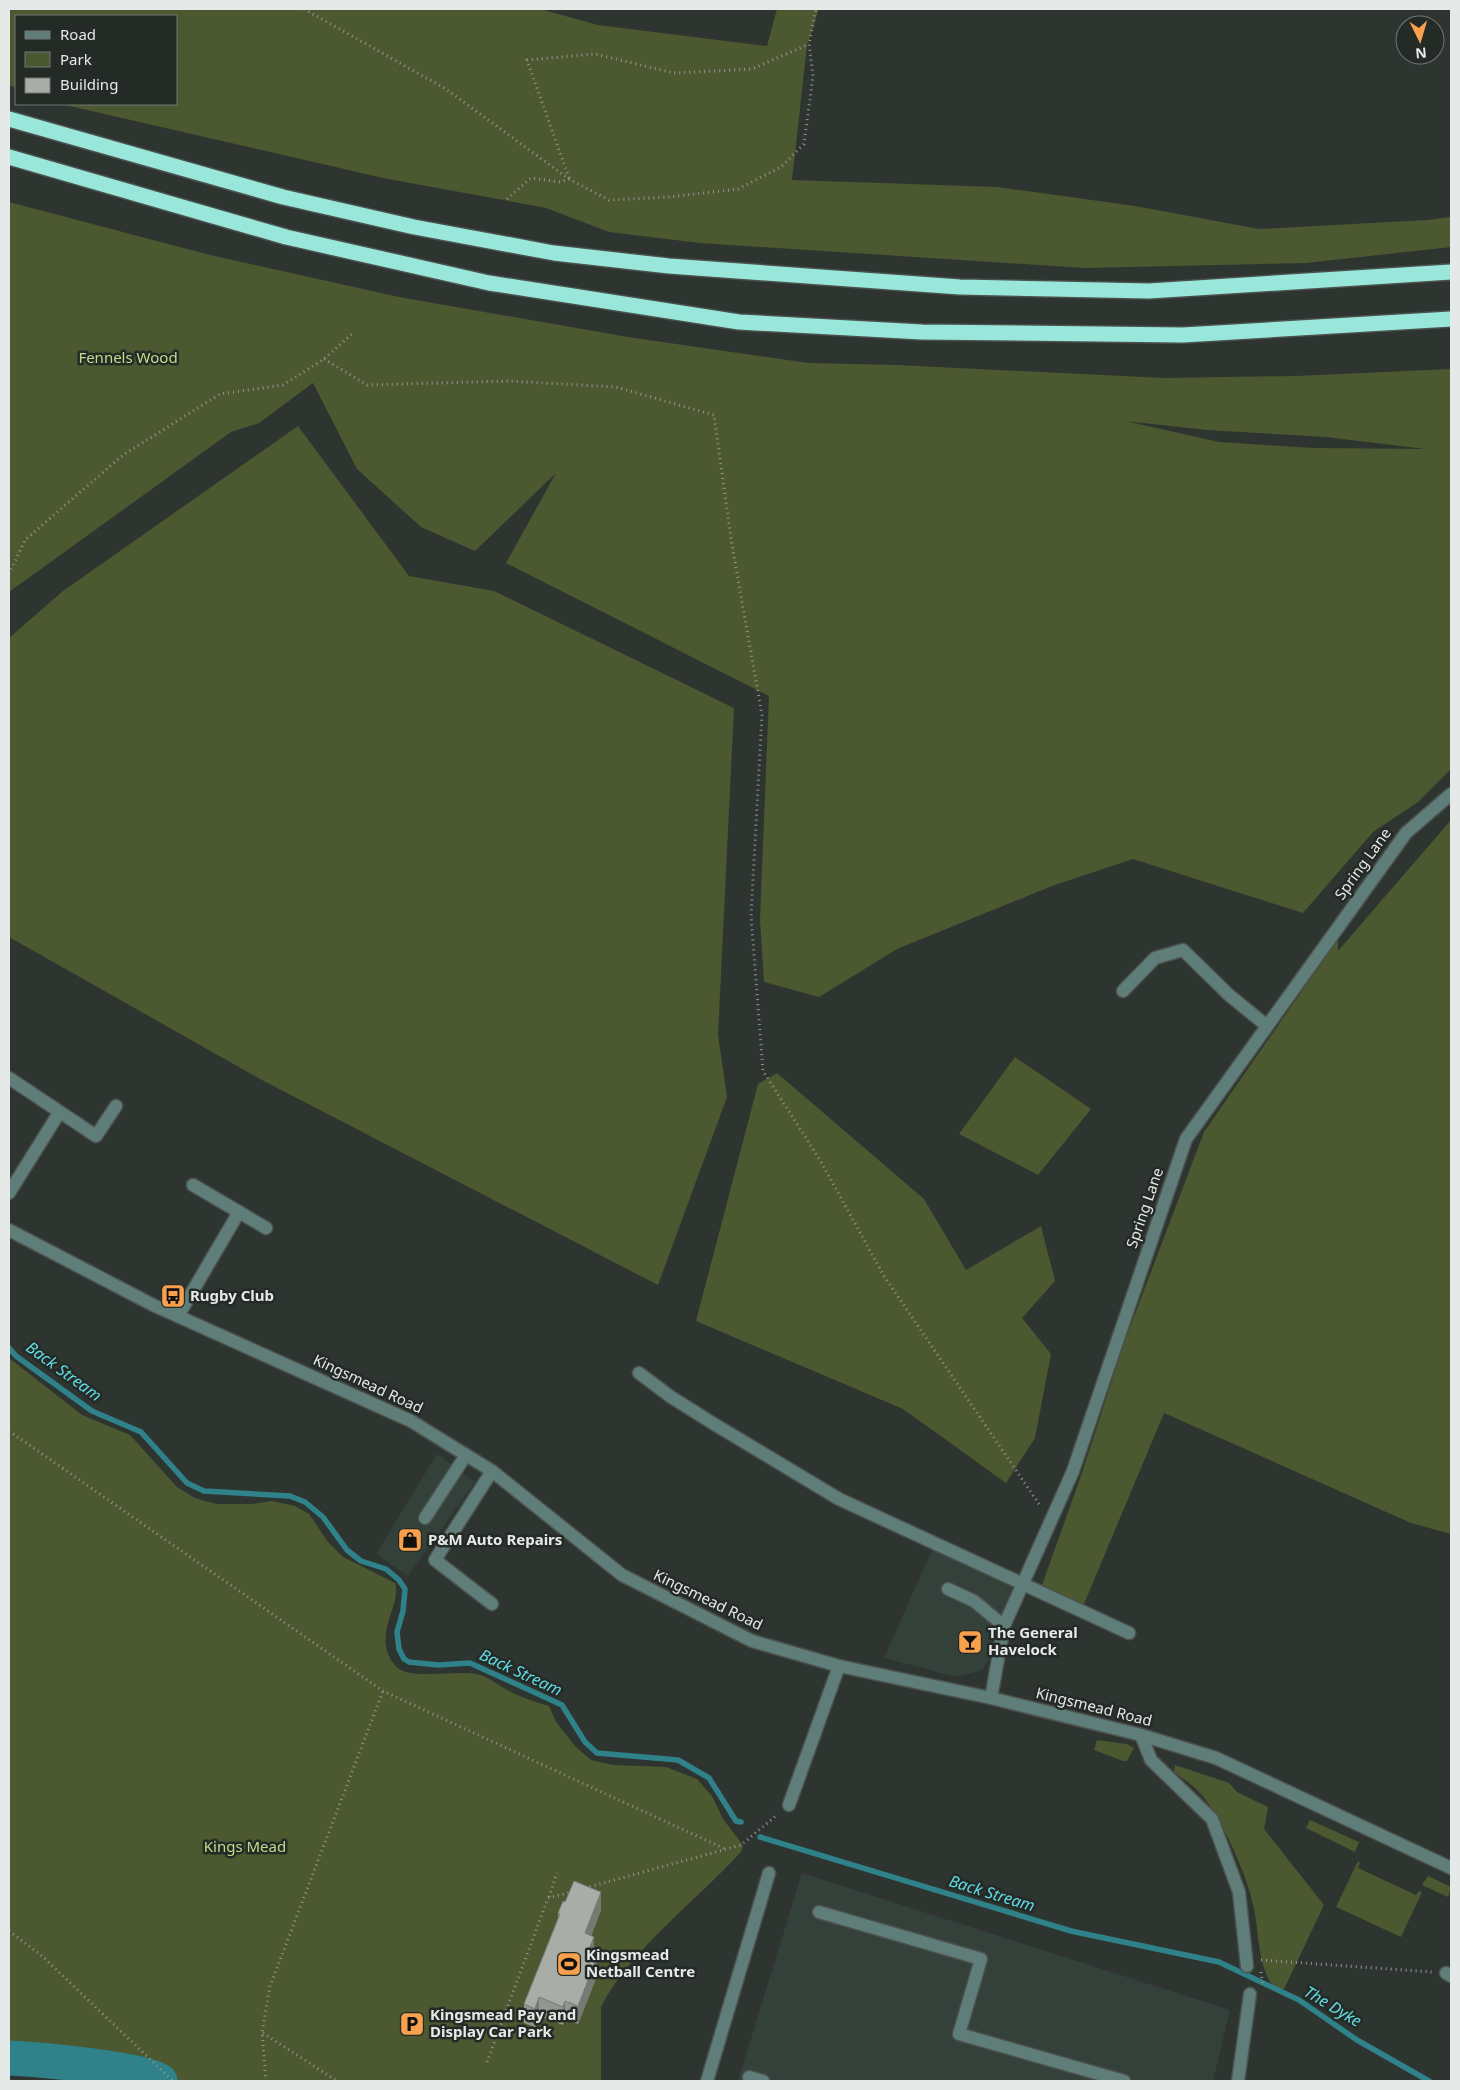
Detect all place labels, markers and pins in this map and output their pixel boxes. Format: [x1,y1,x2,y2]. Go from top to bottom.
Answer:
bus stop icon: Rugby Club [160,1283,186,1309]
place label: Rugby Club [190,1285,274,1305]
shop icon: P&M Auto Repairs [397,1527,423,1553]
place label: P&M Auto Repairs [428,1529,562,1549]
place label: The General Havelock [988,1622,1078,1659]
bar icon: The General Havelock [957,1629,983,1655]
place label: Kingsmead Netball Centre [586,1944,695,1981]
sports icon: Kingsmead Netball Centre [556,1951,582,1977]
place label: Kingsmead Pay and Display Car Park [430,2004,576,2041]
parking icon: Kingsmead Pay and Display Car Park [399,2011,425,2037]

